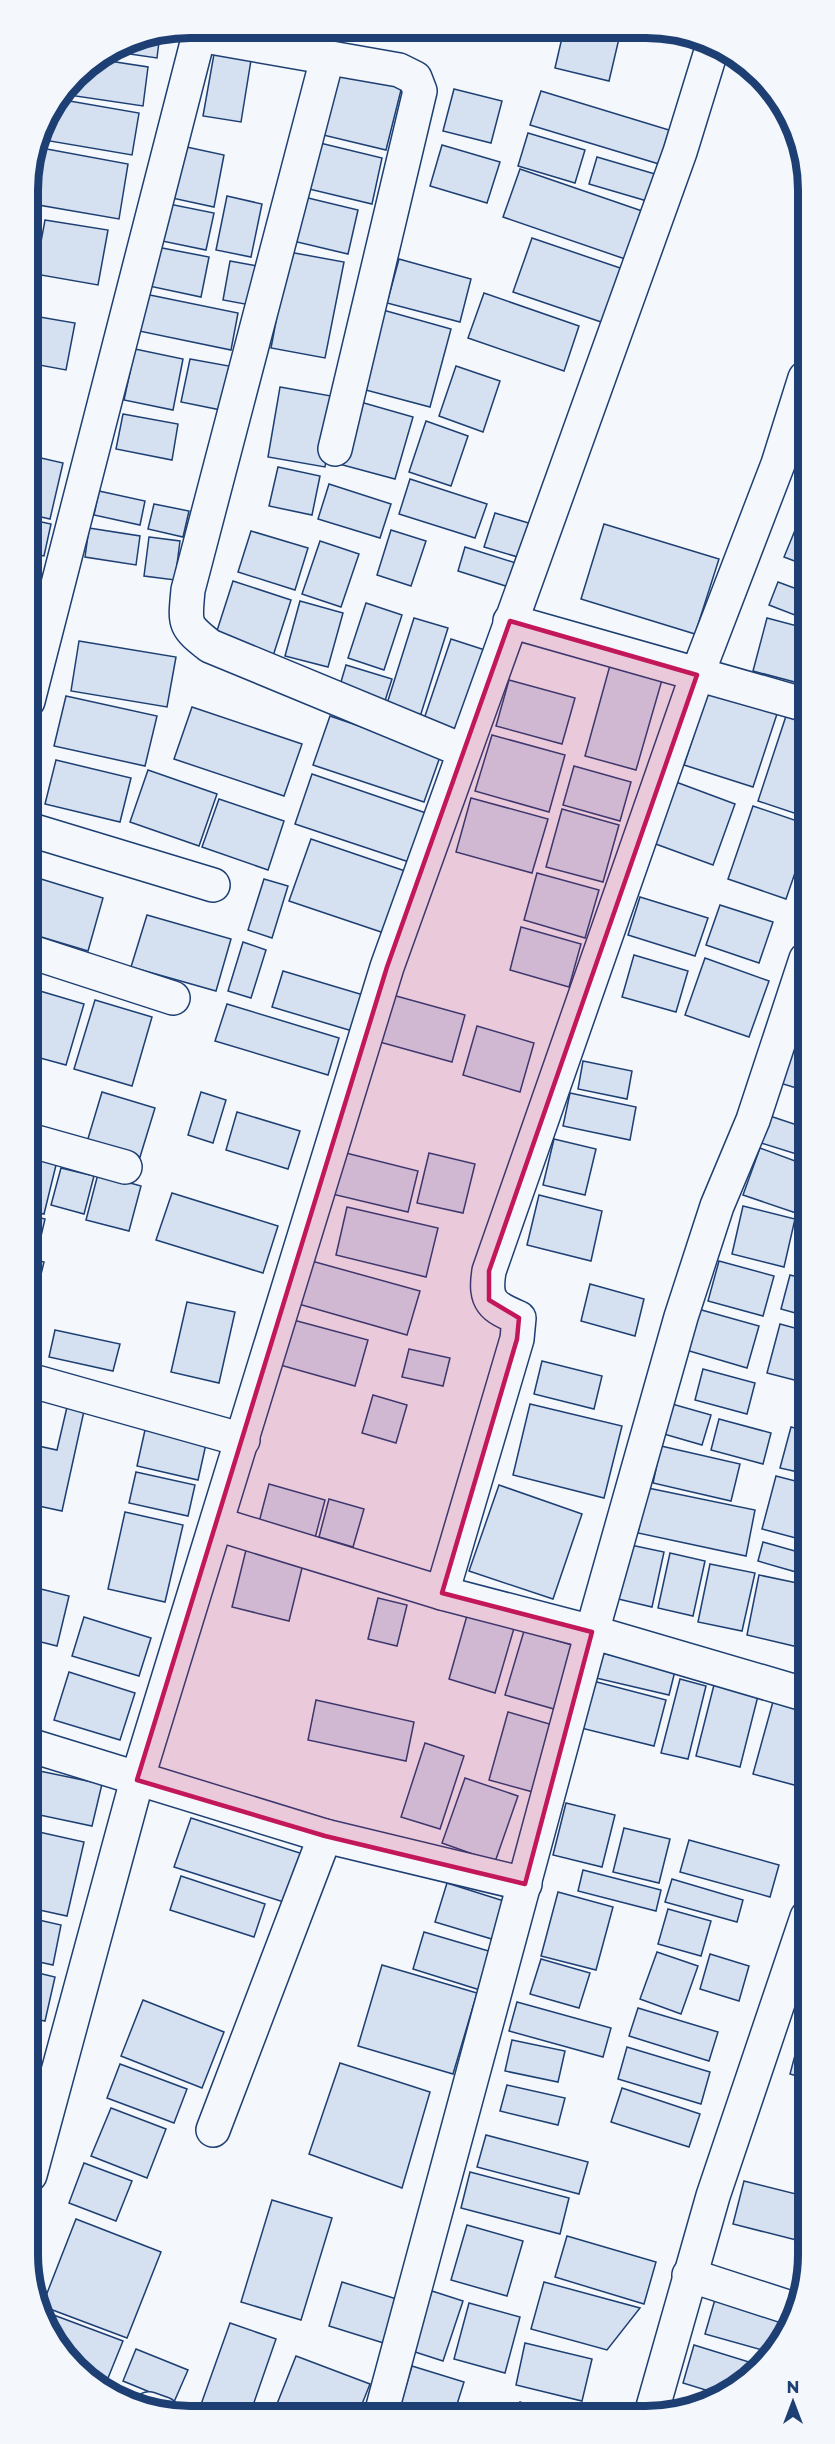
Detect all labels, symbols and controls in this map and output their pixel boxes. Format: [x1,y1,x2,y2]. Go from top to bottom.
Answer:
north arrow [763,2372,823,2432]
text: N [787,2378,799,2397]

